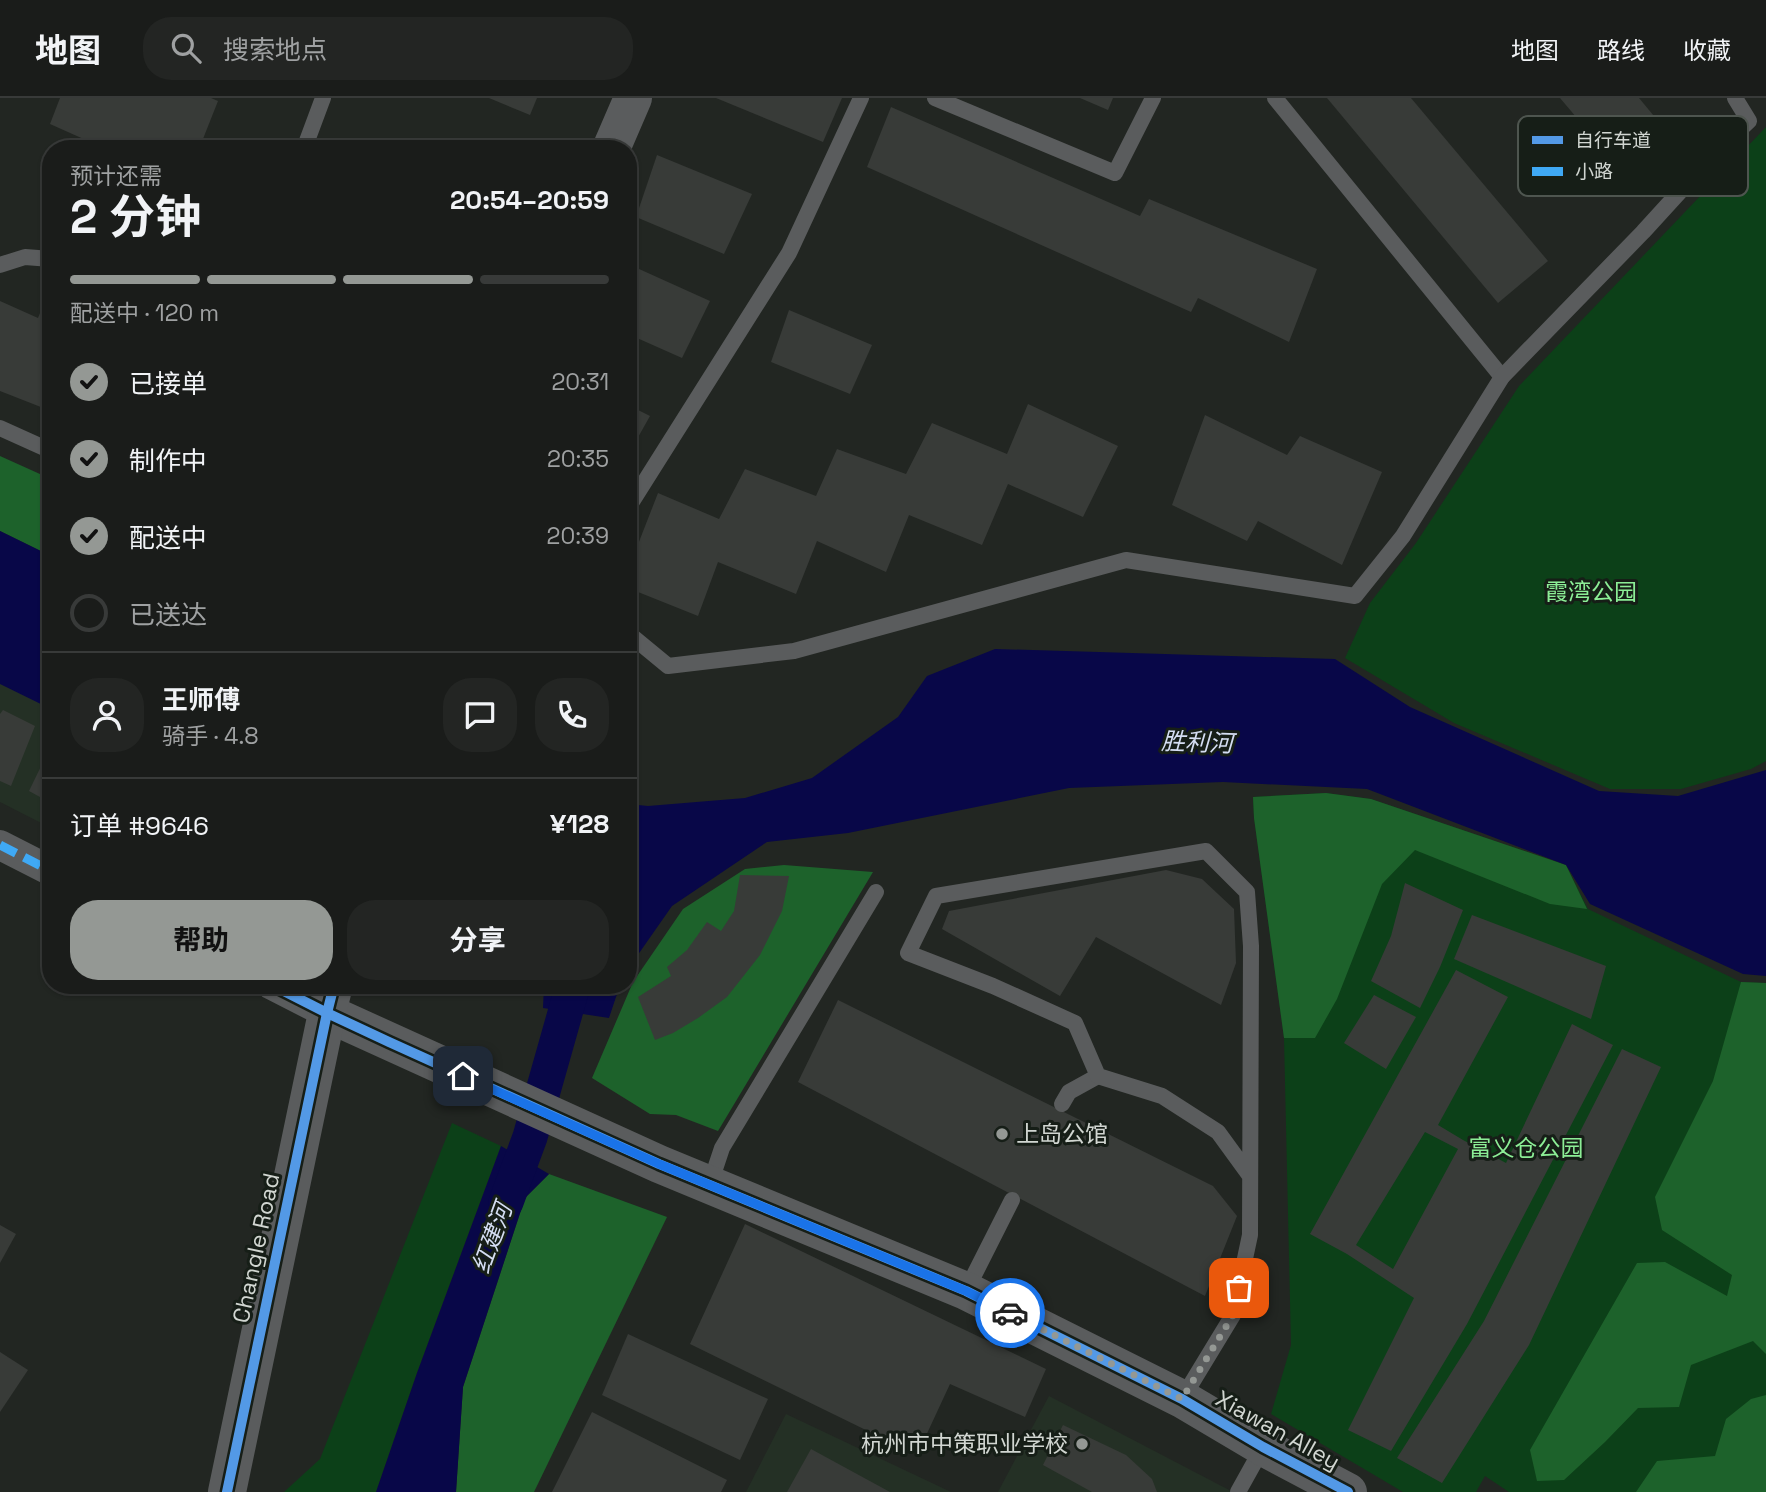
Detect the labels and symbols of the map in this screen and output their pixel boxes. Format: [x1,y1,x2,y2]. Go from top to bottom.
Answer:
legend [1518,116,1748,196]
text: 自行车道 [1575,128,1651,153]
text: 小路 [1575,159,1613,184]
park label: 霞湾公园 [1545,577,1637,607]
water label: 胜利河 [1160,725,1238,759]
pin [433,1046,493,1106]
place label: 上岛公馆 [1016,1119,1108,1149]
marker: 上岛公馆 [994,1126,1010,1142]
park label: 富义仓公园 [1469,1133,1584,1163]
street label: Changle Road [225,1170,287,1326]
water label: 红建河 [465,1195,520,1277]
pin [1209,1258,1269,1318]
courier [975,1278,1045,1348]
street label: Xiawan Alley [1210,1383,1346,1477]
place label: 杭州市中策职业学校 [861,1429,1068,1459]
marker: 杭州市中策职业学校 [1074,1436,1090,1452]

